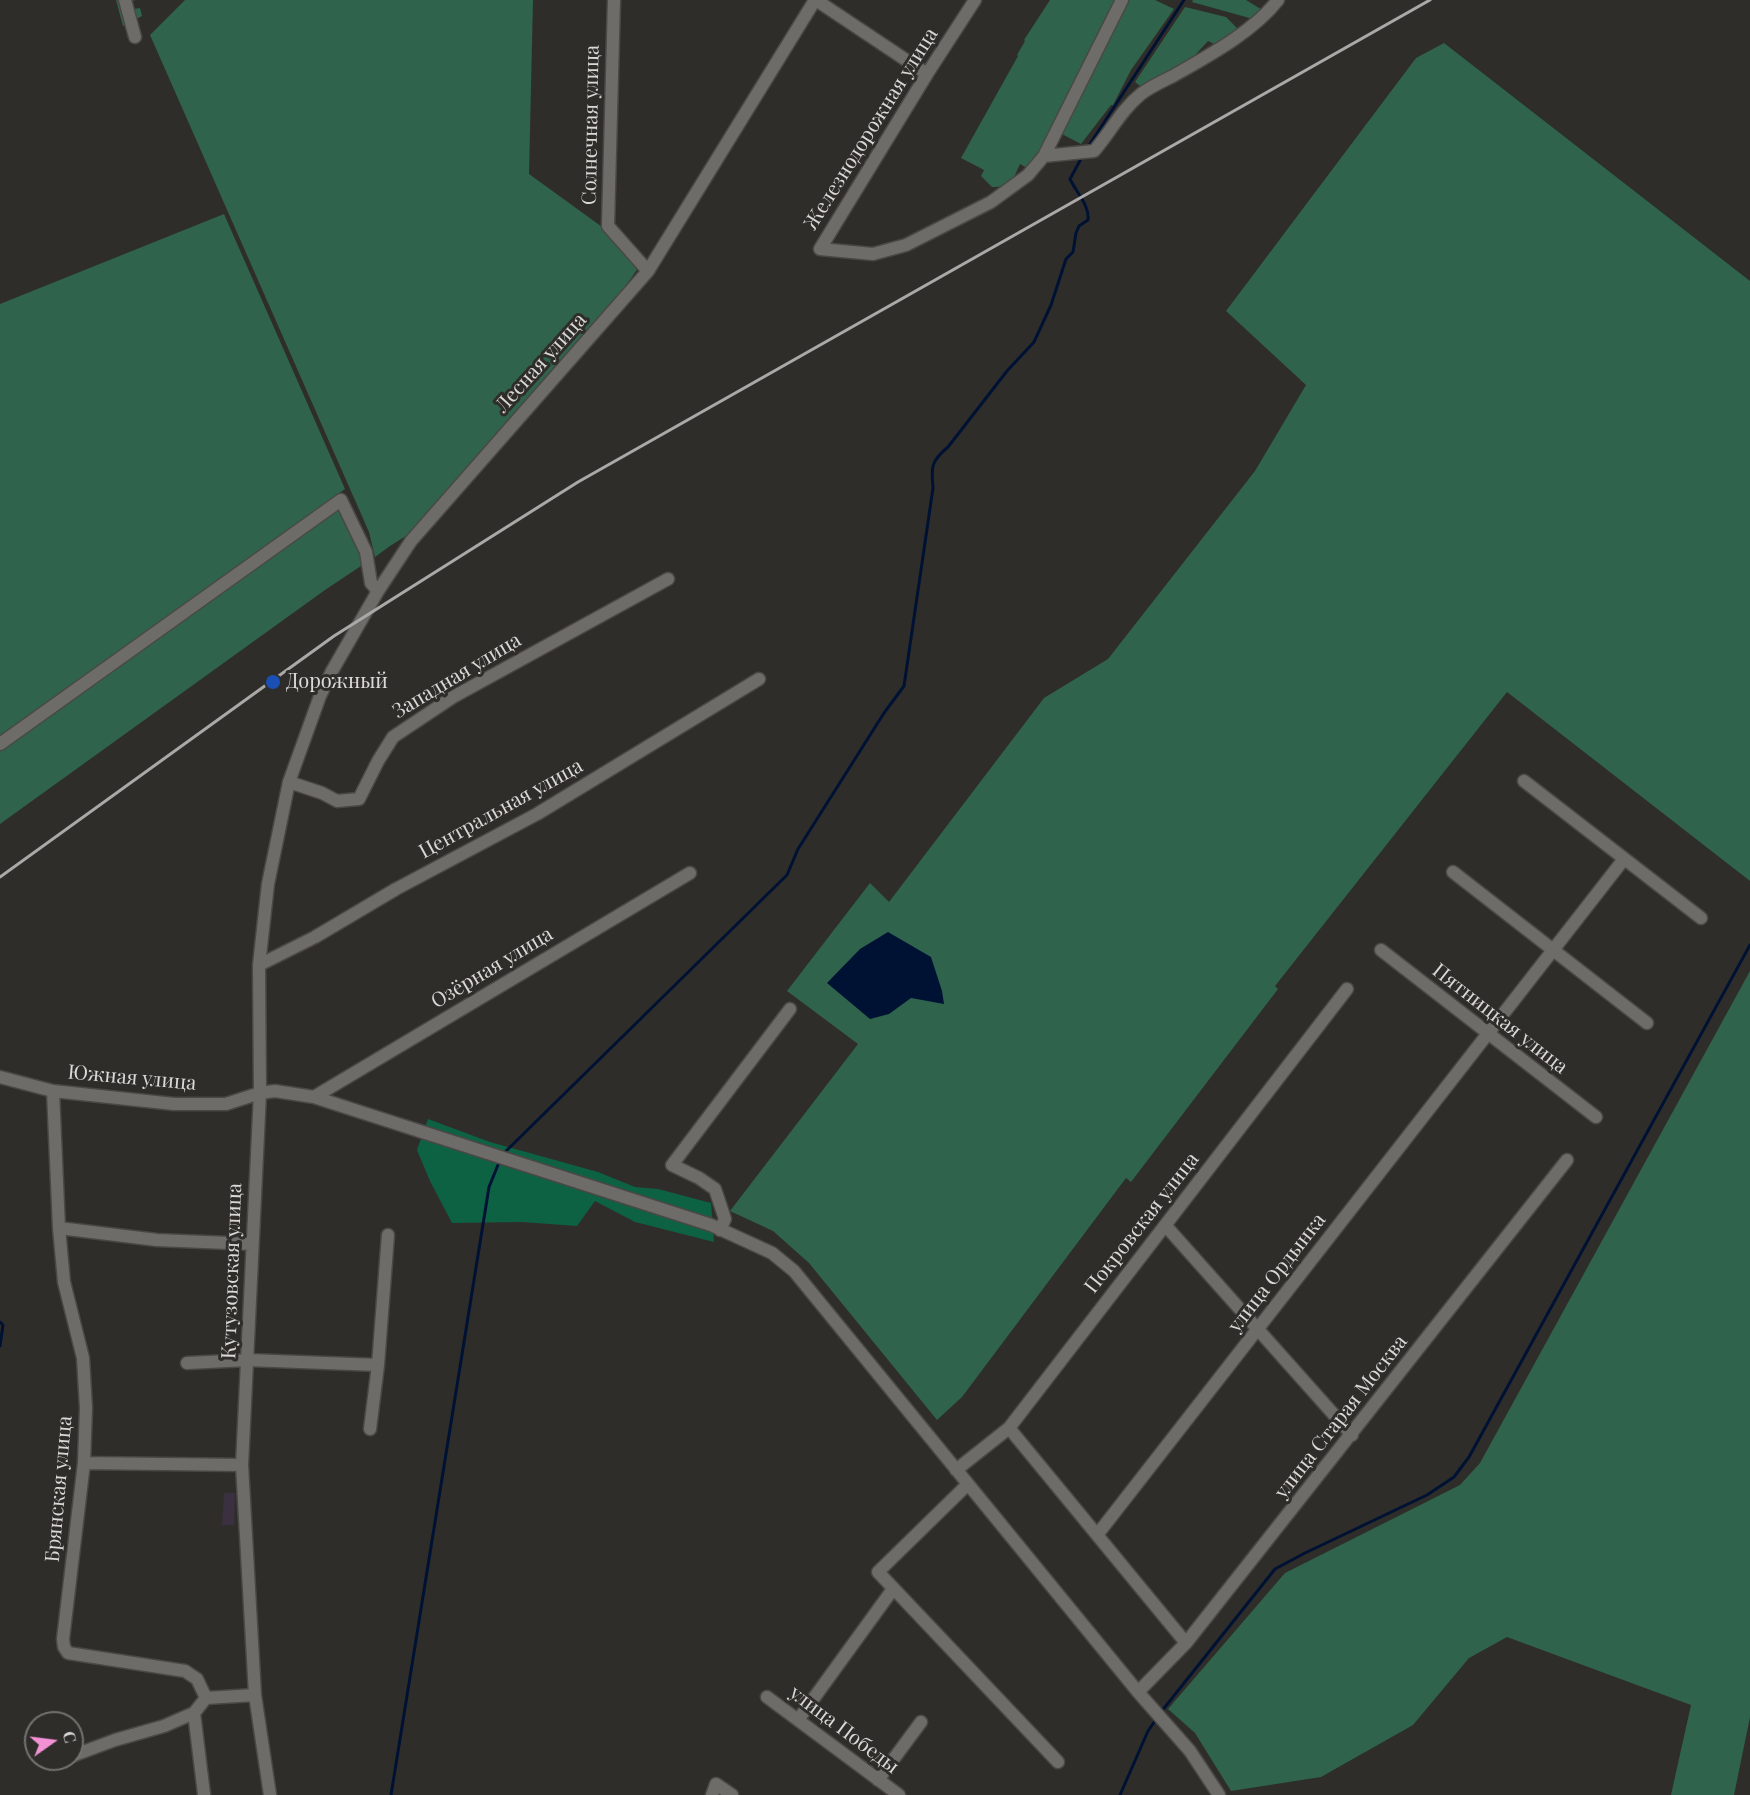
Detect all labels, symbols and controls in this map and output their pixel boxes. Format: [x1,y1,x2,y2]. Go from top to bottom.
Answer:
street label: Железнодорожная улица [799,24,943,234]
street label: Солнечная улица [578,45,604,205]
street label: Лесная улица [490,308,592,418]
street label: Западная улица [388,628,526,724]
place label: Дорожный [286,670,388,694]
marker: Дорожный [264,673,282,691]
street label: Центральная улица [415,754,587,864]
street label: Озёрная улица [427,922,557,1014]
street label: Пятницкая улица [1428,959,1572,1079]
street label: Южная улица [67,1060,197,1096]
street label: Покровская улица [1080,1148,1204,1298]
street label: Кутузовская улица [217,1183,247,1359]
street label: улица Ордынка [1223,1209,1331,1337]
street label: улица Старая Москва [1270,1330,1412,1504]
street label: Брянская улица [41,1415,77,1563]
street label: улица Победы [784,1681,904,1779]
north arrow [24,1711,84,1771]
text: С [58,1729,82,1745]

